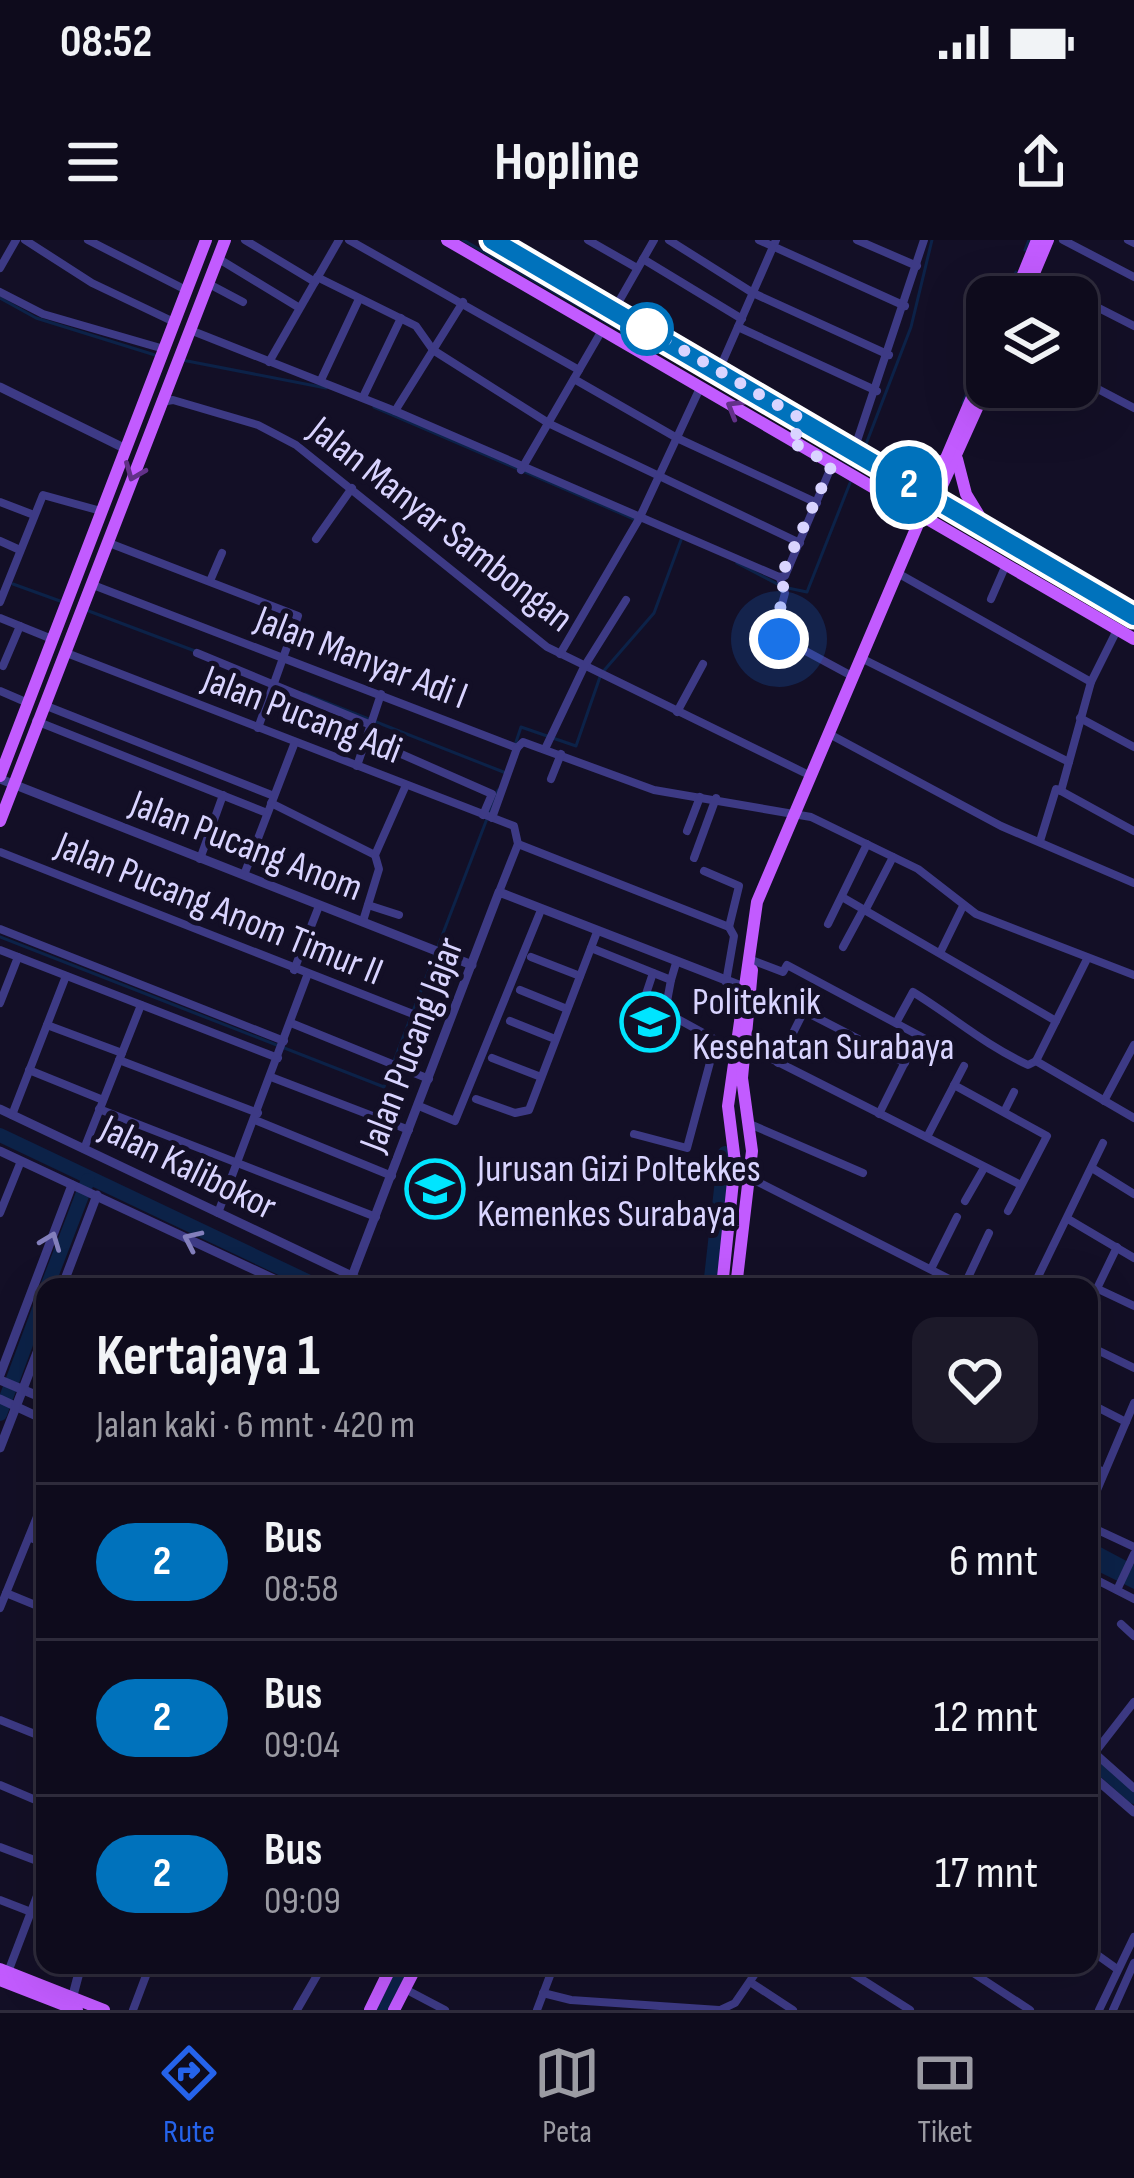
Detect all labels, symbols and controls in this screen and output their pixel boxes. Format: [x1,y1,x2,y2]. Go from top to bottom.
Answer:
text: 08:52 [60,15,152,70]
icon: menu [60,129,126,195]
icon: share [1008,129,1074,195]
text: Hopline [494,130,640,195]
map controls [966,276,1098,408]
button: layers [966,276,1098,408]
unlabelled marker [622,304,672,354]
one-way arrow [726,400,748,423]
street label: Jalan Manyar Sambongan [298,407,582,643]
line badge: 2 [870,446,948,524]
text: 2 [900,459,918,510]
one-way arrow [123,461,148,482]
street label: Jalan Manyar Adi I [247,596,474,720]
your location [749,609,809,669]
street label: Jalan Pucang Adi [195,656,408,775]
street label: Jalan Pucang Anom [122,780,369,912]
street label: Jalan Pucang Anom Timur II [48,822,389,996]
street label: Jalan Pucang Jajar [350,931,475,1160]
place label: Politeknik Kesehatan Surabaya [692,979,955,1071]
school or university icon: Politeknik Kesehatan Surabaya [619,991,681,1053]
street label: Jalan Kalibokor [91,1105,284,1231]
place label: Jurusan Gizi Poltekkes Kemenkes Surabaya [476,1146,761,1238]
school or university icon: Jurusan Gizi Poltekkes Kemenkes Surabaya [404,1158,466,1220]
one-way arrow [36,1231,61,1252]
one-way arrow [183,1231,204,1254]
button: heart [912,1317,1038,1443]
text: Kertajaya 1 [96,1323,320,1391]
text: Jalan kaki · 6 mnt · 420 m [96,1402,415,1449]
text: Bus [264,1511,322,1566]
text: 6 mnt [949,1534,1038,1589]
text: 2 [153,1536,171,1587]
text: 08:58 [264,1566,339,1613]
text: Bus [264,1667,322,1722]
text: 12 mnt [934,1690,1038,1745]
text: 2 [153,1692,171,1743]
text: 09:04 [264,1722,340,1769]
text: Bus [264,1823,322,1878]
text: 17 mnt [935,1846,1038,1901]
text: 2 [153,1848,171,1899]
text: 09:09 [264,1878,341,1925]
tab: Rute [156,2040,222,2152]
tab: Peta [534,2040,600,2152]
tab: Tiket [912,2040,978,2152]

